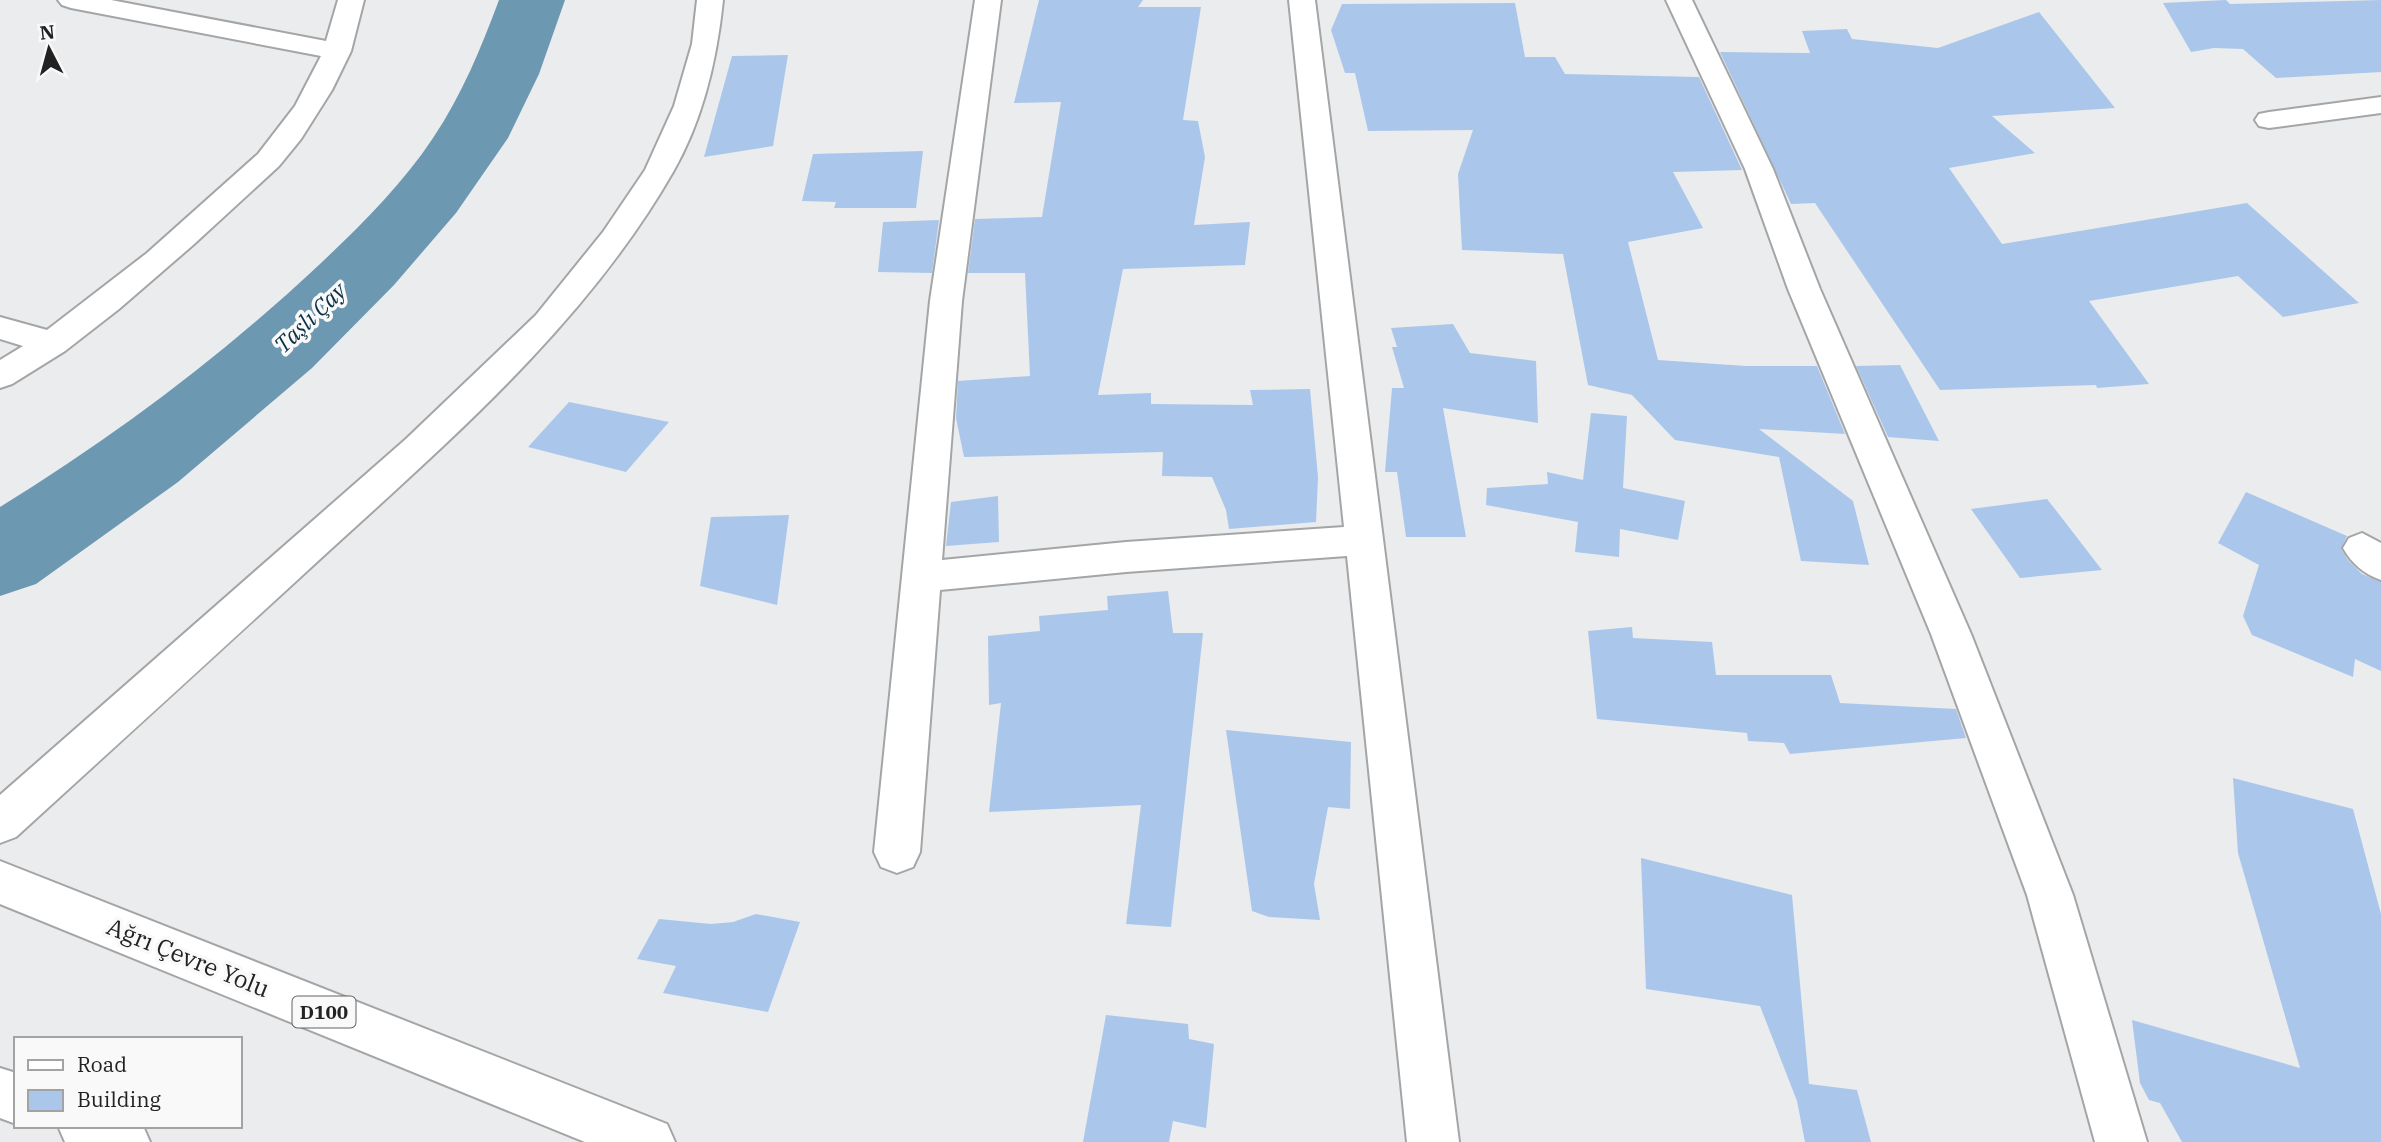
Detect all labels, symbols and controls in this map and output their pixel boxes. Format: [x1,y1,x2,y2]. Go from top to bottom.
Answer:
north arrow [14,14,84,84]
text: N [38,19,56,45]
water label: Taşlı Çay [267,274,353,359]
street label: Ağrı Çevre Yolu [102,910,274,1004]
road number: D100 [292,996,356,1028]
legend [14,1037,242,1128]
text: Road [77,1050,127,1078]
text: Building [77,1085,162,1113]

